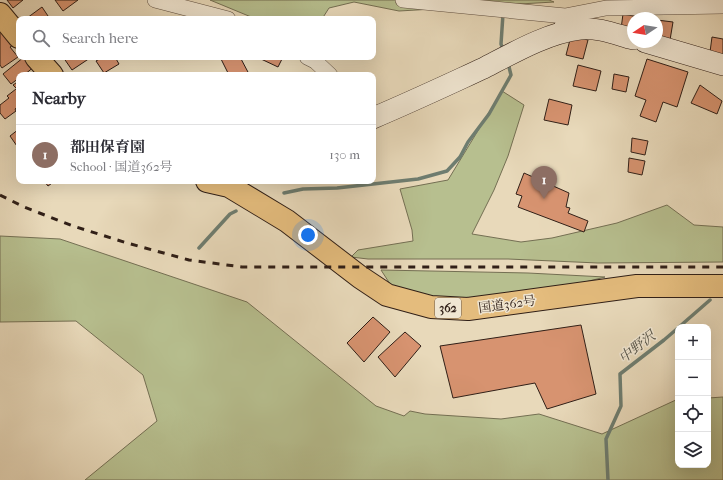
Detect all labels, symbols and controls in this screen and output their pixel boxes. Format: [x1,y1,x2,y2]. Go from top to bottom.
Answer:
north arrow [627,12,663,48]
search box [16,16,376,60]
icon: search [30,27,52,49]
text: Search here [62,29,138,47]
text: Nearby [32,88,86,108]
text: 都田保育園 [70,138,145,156]
text: 1 [43,147,47,162]
text: 130 m [329,147,360,162]
text: School · 国道362号 [70,159,173,174]
pin: 1 [531,166,557,199]
your location [298,225,318,245]
street label: 国道362号 [477,293,537,315]
road number: 362 [435,298,461,318]
map controls [675,324,711,468]
button: + [675,324,711,360]
water label: 中野沢 [615,326,660,367]
button: − [675,360,711,396]
button: locate [675,396,711,432]
button: layers [675,432,711,468]

